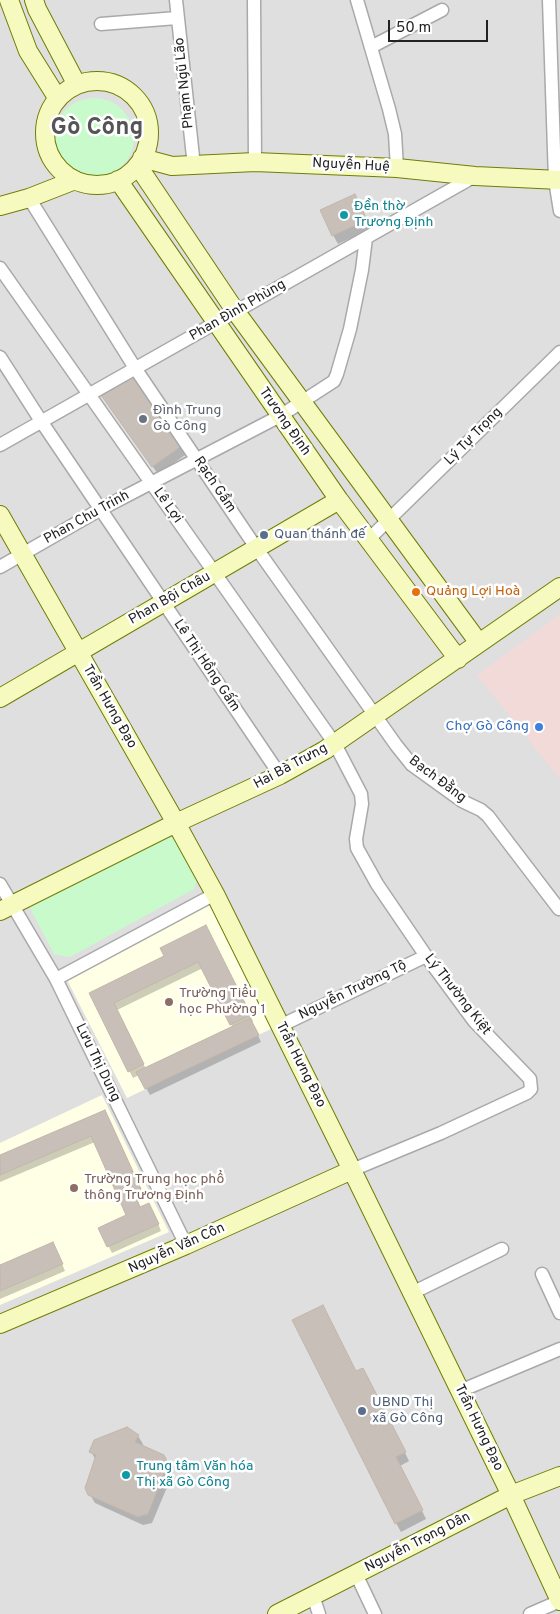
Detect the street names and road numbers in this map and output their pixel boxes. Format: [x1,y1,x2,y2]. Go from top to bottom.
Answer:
street label: Phạm Ngũ Lão [172,37,198,129]
street label: Nguyễn Huệ [312,156,390,176]
street label: Phan Đình Phùng [187,277,289,345]
street label: Trương Định [254,385,314,459]
street label: Lý Tự Trọng [442,405,506,469]
street label: Rạch Gầm [189,454,239,516]
street label: Lê Lợi [149,485,185,527]
street label: Phan Chu Trinh [41,488,133,548]
street label: Phan Bội Châu [126,569,214,629]
street label: Lê Thị Hồng Gấm [169,617,243,715]
street label: Trần Hưng Đạo [78,662,140,752]
street label: Hai Bà Trưng [251,741,331,793]
street label: Bạch Đằng [405,753,469,807]
street label: Lý Thường Kiệt [420,951,494,1039]
street label: Nguyễn Trường Tộ [296,958,410,1024]
street label: Trần Hưng Đạo [271,1019,329,1111]
street label: Lưu Thị Dung [71,1021,123,1105]
street label: Nguyễn Văn Côn [126,1220,228,1278]
street label: Trần Hưng Đạo [450,1382,506,1474]
street label: Nguyễn Trọng Dân [363,1509,473,1577]

